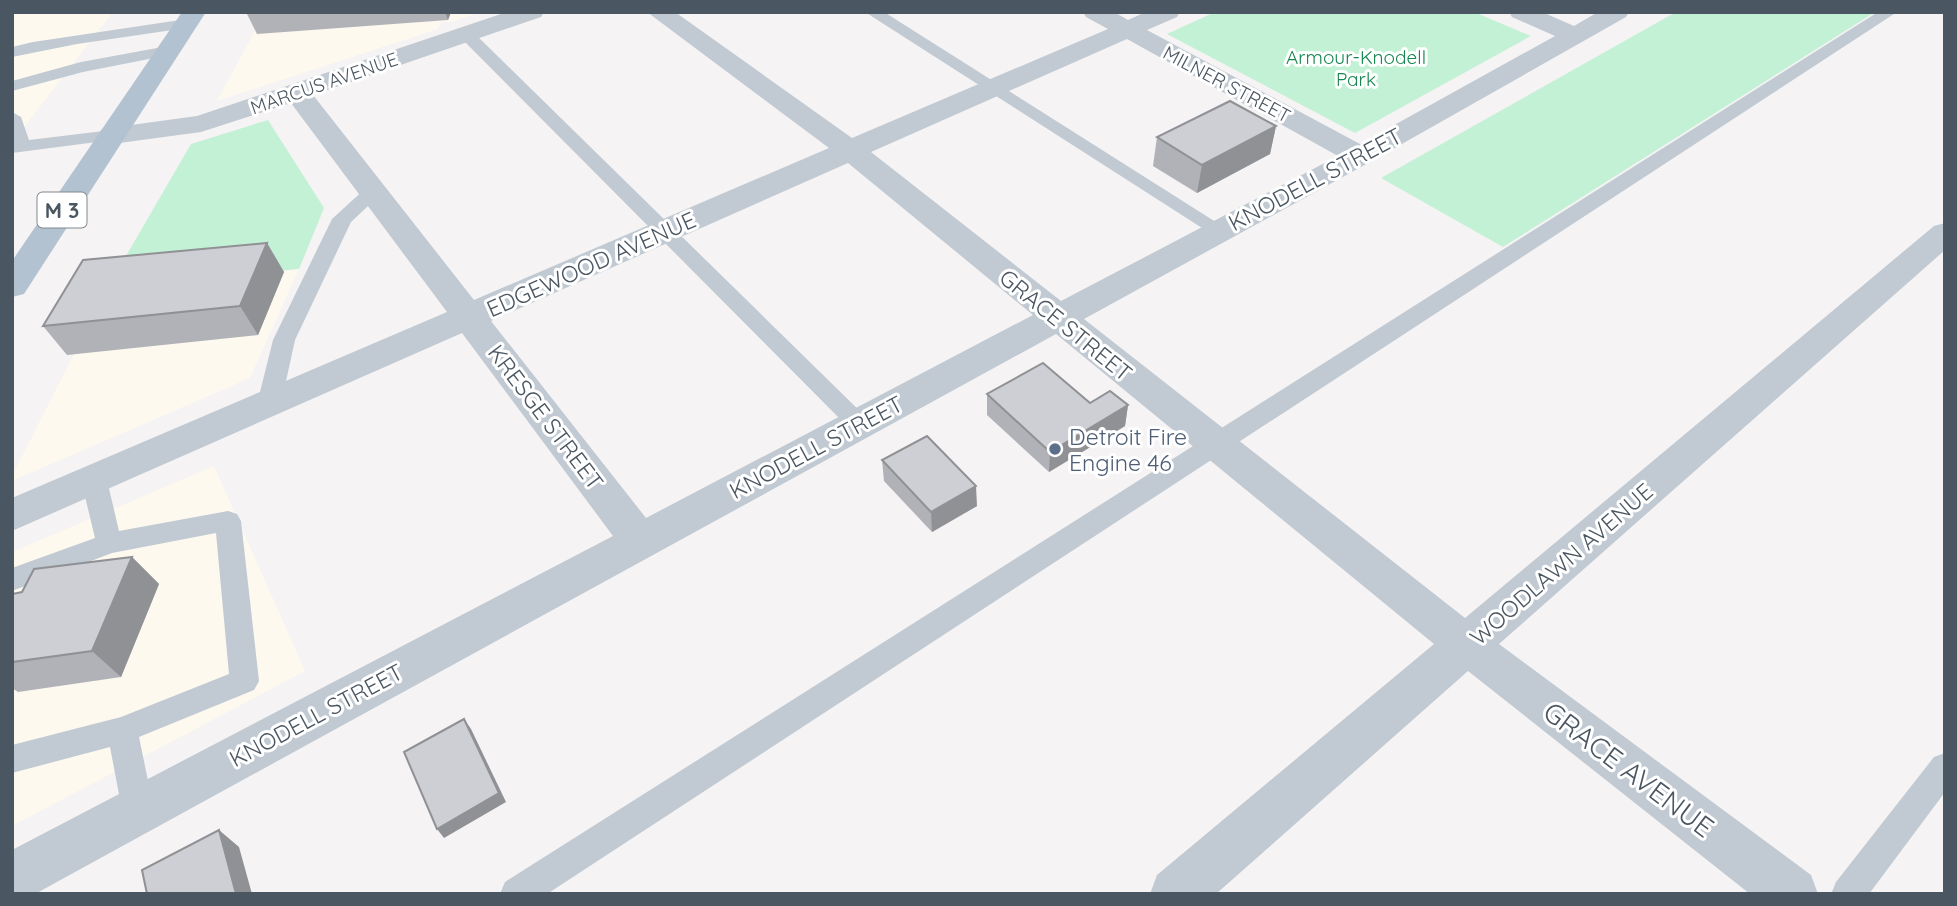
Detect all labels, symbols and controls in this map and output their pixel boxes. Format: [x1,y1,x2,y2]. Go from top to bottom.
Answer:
street label: MILNER STREET [1159,40,1295,128]
park label: Armour-Knodell Park [1286,45,1426,91]
street label: MARCUS AVENUE [247,47,401,119]
street label: KNODELL STREET [1223,121,1407,237]
road number: M 3 [38,192,86,228]
street label: EDGEWOOD AVENUE [482,205,700,323]
street label: GRACE STREET [994,263,1138,388]
street label: KRESGE STREET [482,339,610,495]
street label: KNODELL STREET [724,389,908,505]
place label: Detroit Fire Engine 46 [1069,422,1187,477]
marker: Detroit Fire Engine 46 [1047,441,1063,457]
street label: WOODLAWN AVENUE [1464,477,1658,651]
street label: KNODELL STREET [224,657,408,773]
street label: GRACE AVENUE [1537,694,1721,844]

